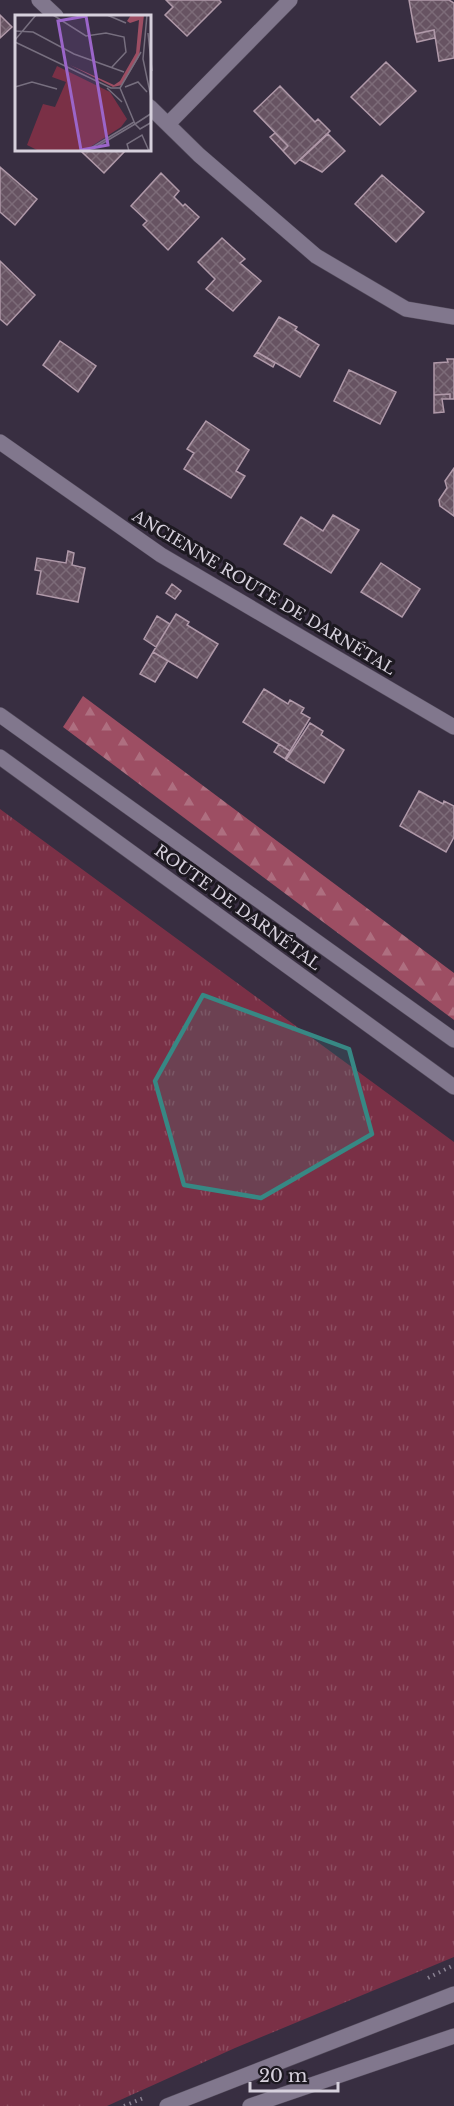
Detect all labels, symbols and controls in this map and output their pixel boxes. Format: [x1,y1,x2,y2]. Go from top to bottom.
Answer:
inset map [15,15,152,152]
street label: ANCIENNE ROUTE DE DARNÉTAL [128,505,399,679]
street label: ROUTE DE DARNÉTAL [151,840,325,974]
scale bar [250,2055,338,2093]
text: 20 m [259,2065,307,2087]

